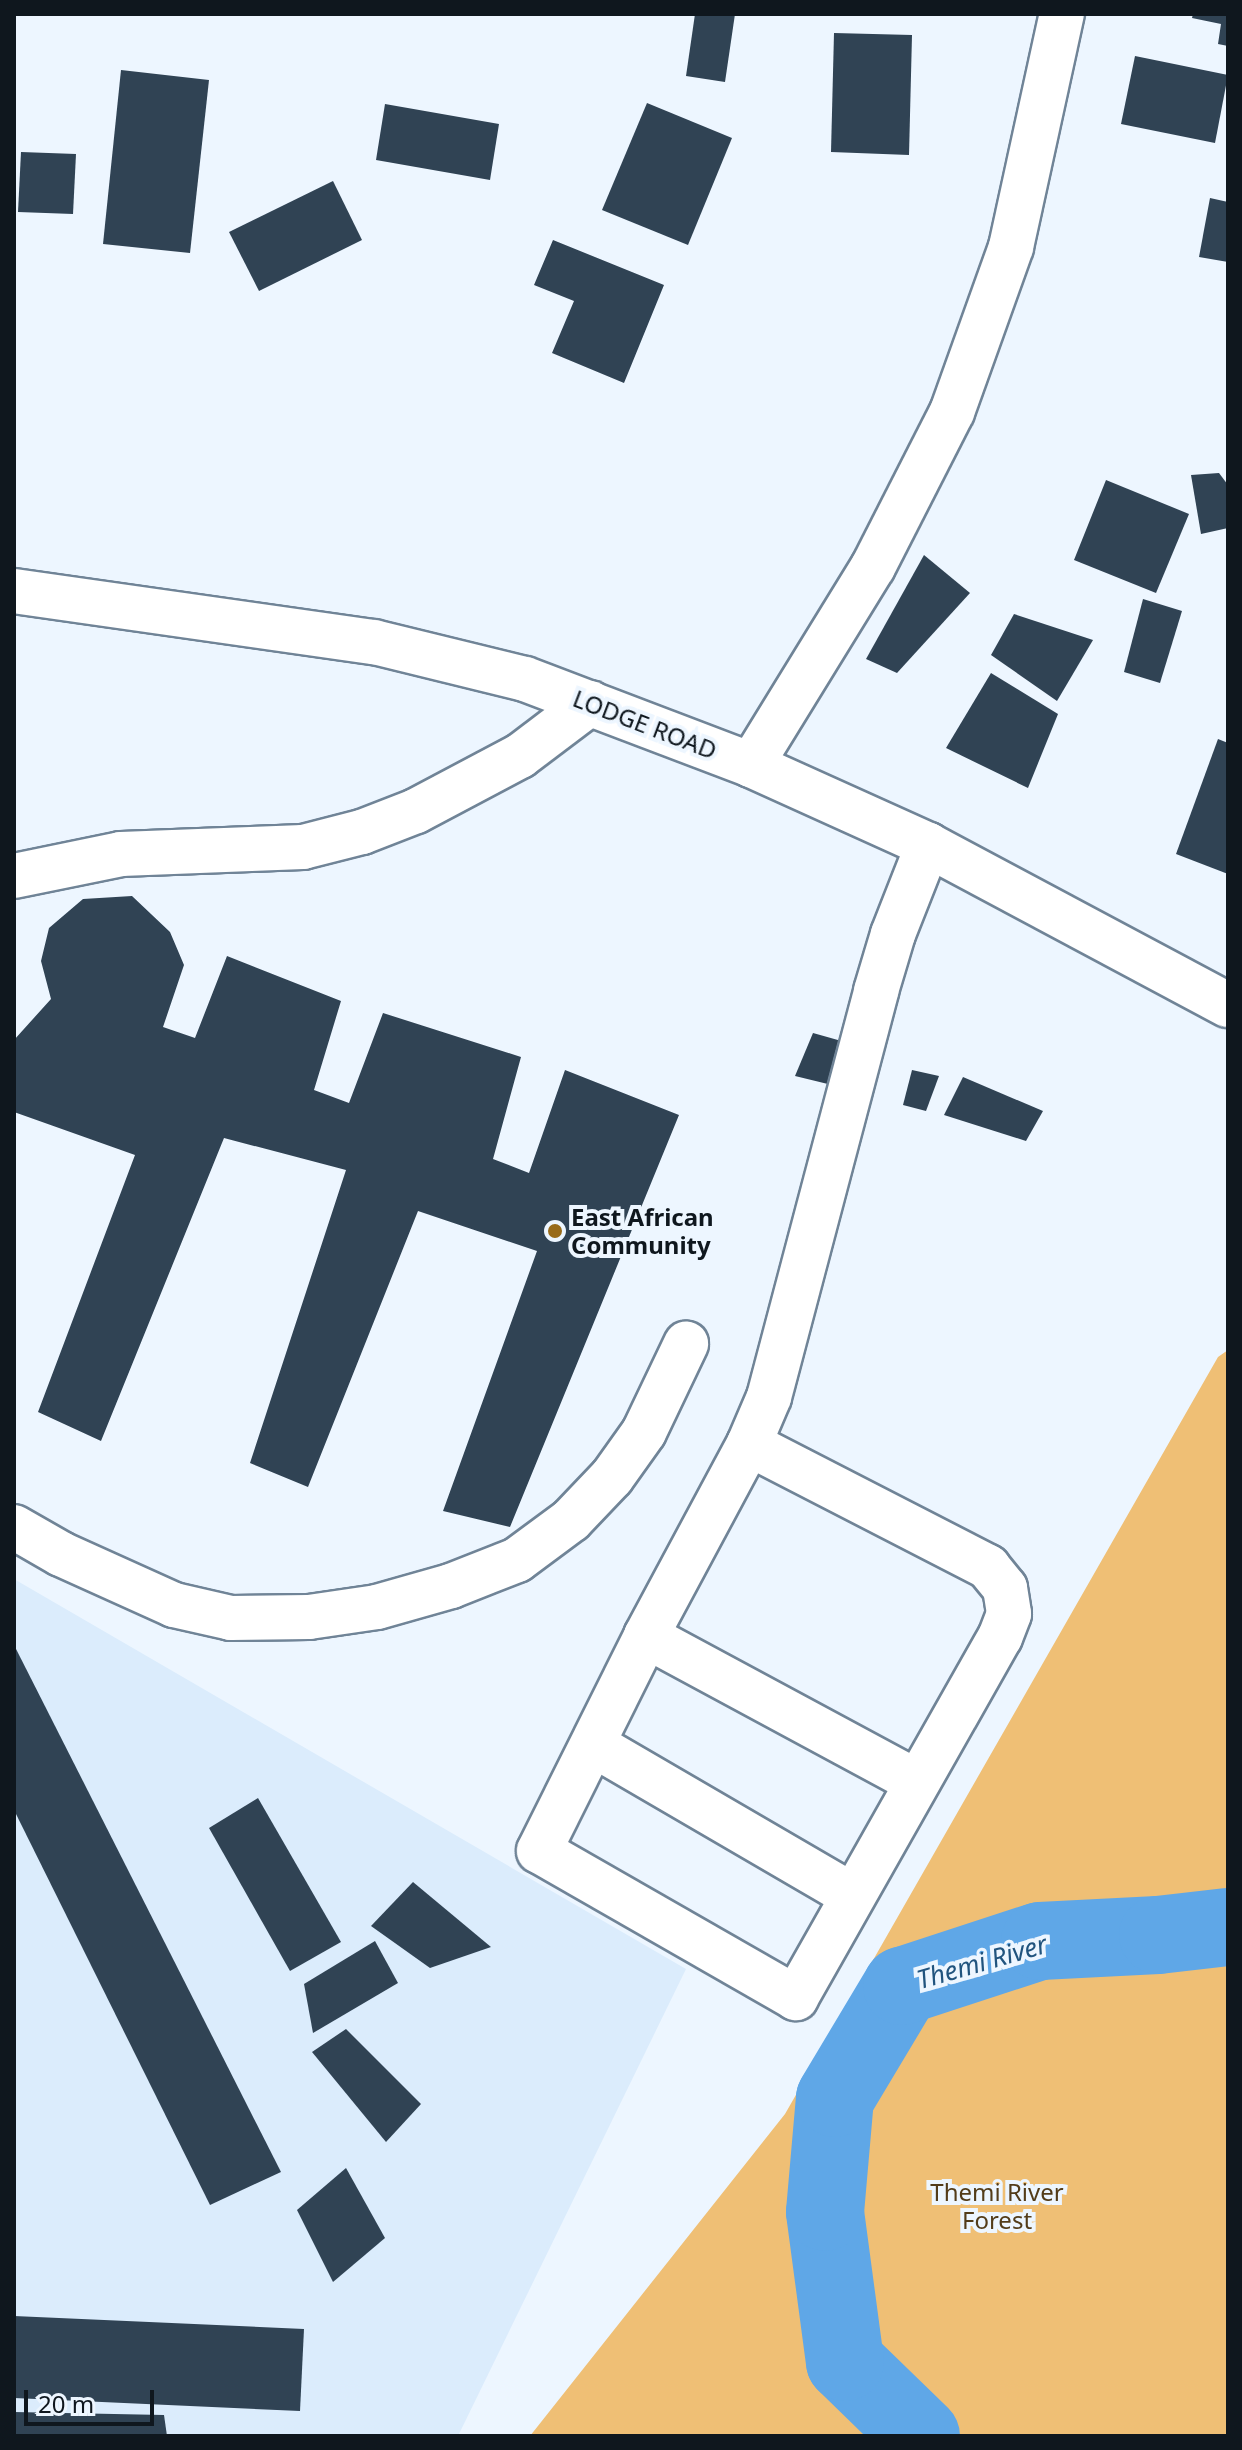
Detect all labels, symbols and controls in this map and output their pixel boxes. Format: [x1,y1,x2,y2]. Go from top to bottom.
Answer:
street label: LODGE ROAD [569,683,721,765]
place label: East African Community [571,1203,714,1259]
marker: East African Community [546,1222,564,1240]
water label: Themi River [913,1928,1051,1996]
park label: Themi River Forest [930,2178,1064,2234]
scale bar [28,2374,158,2424]
text: 20 m [38,2387,94,2420]

